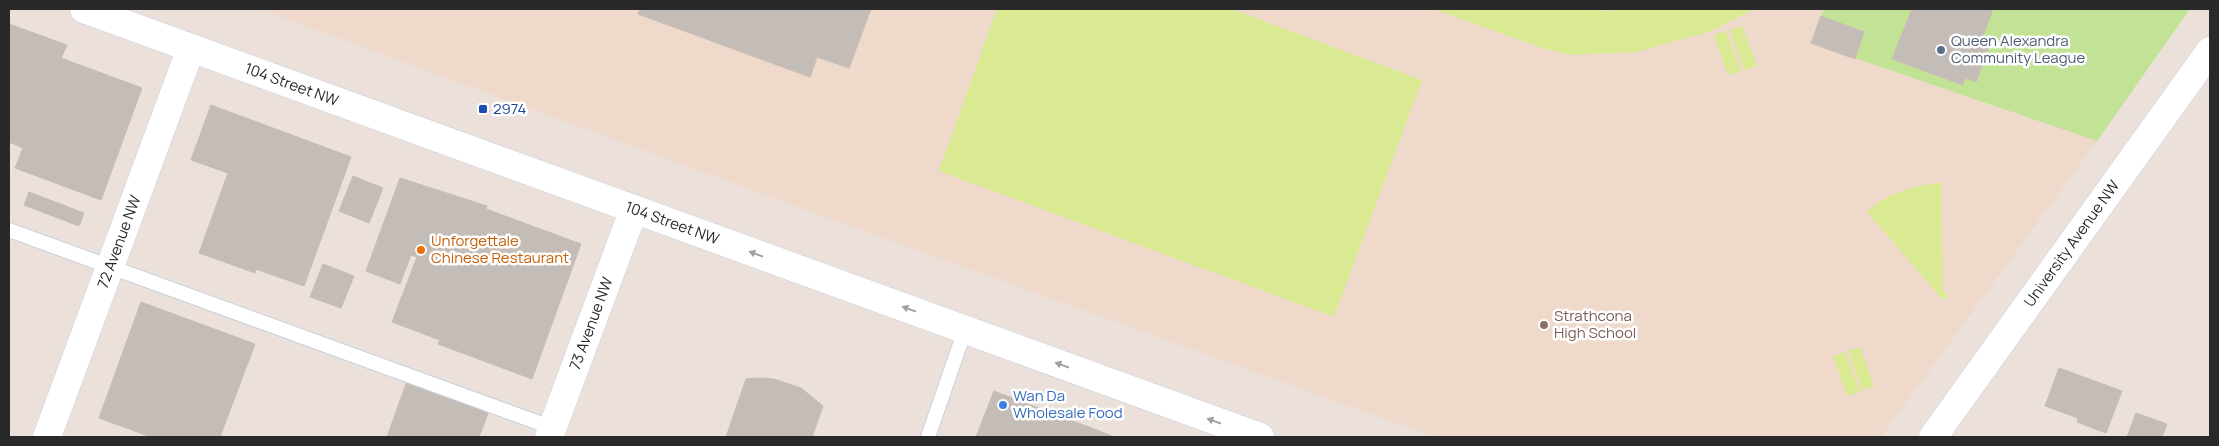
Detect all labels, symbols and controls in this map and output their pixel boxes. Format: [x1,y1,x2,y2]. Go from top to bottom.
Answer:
place label: Queen Alexandra Community League [1951,30,2085,68]
marker: Queen Alexandra Community League [1935,44,1947,56]
street label: 104 Street NW [242,57,342,111]
place label: 2974 [493,98,527,119]
marker: 2974 [477,103,489,115]
street label: University Avenue NW [2019,176,2124,311]
street label: 72 Avenue NW [92,192,146,291]
street label: 104 Street NW [623,196,722,249]
place label: Unforgettale Chinese Restaurant [431,230,569,268]
marker: Unforgettale Chinese Restaurant [415,244,427,256]
one-way arrow [749,250,764,257]
street label: 73 Avenue NW [564,274,618,373]
one-way arrow [901,305,916,313]
place label: Strathcona High School [1554,305,1636,343]
marker: Strathcona High School [1538,319,1550,331]
one-way arrow [1054,361,1069,368]
place label: Wan Da Wholesale Food [1013,385,1123,423]
marker: Wan Da Wholesale Food [997,399,1009,411]
one-way arrow [1207,417,1222,424]

